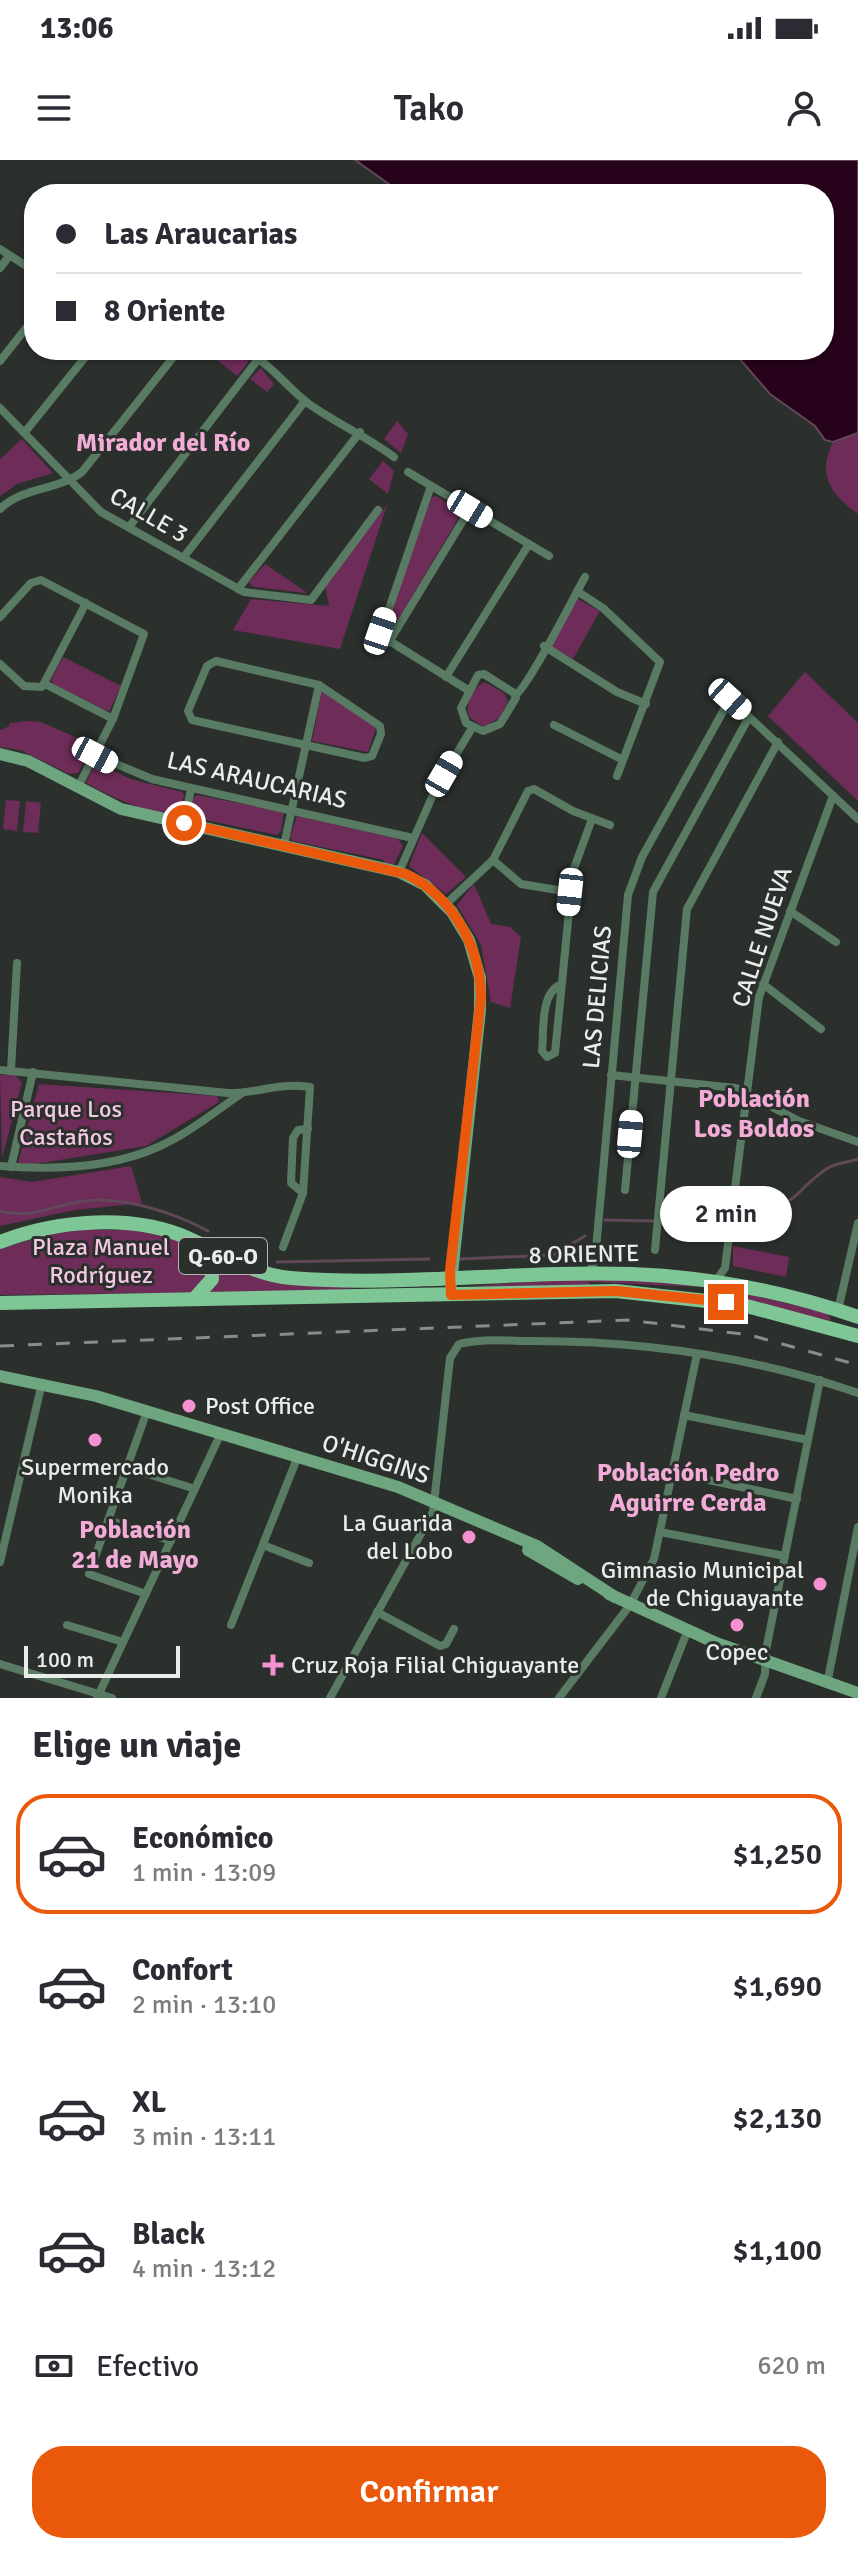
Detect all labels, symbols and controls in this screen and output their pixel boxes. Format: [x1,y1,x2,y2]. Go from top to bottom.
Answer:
text: 13:06 [40,10,114,47]
icon: menu [32,86,76,130]
text: Tako [394,86,464,131]
icon: person [782,86,826,130]
text: Las Araucarias [104,216,297,253]
text: 8 Oriente [104,293,225,330]
district label: Mirador del Río [76,427,250,459]
street label: CALLE 3 [104,481,194,549]
car [443,486,497,532]
car [361,604,399,658]
car [704,674,756,724]
car [68,733,122,777]
street label: LAS ARAUCARIAS [164,745,350,815]
car [422,747,466,801]
route start [166,805,202,841]
street label: CALLE NUEVA [725,863,799,1011]
car [556,867,584,917]
street label: LAS DELICIAS [576,924,618,1070]
district label: Población Los Boldos [694,1083,814,1145]
park label: Parque Los Castaños [10,1094,122,1152]
car [616,1109,644,1159]
callout: 2 min [660,1186,792,1242]
text: 2 min [695,1198,757,1230]
park label: Plaza Manuel Rodríguez [32,1232,170,1290]
road number: Q-60-O [179,1238,267,1274]
street label: 8 ORIENTE [528,1238,640,1270]
route end [708,1284,744,1320]
place label: Post Office [205,1391,315,1421]
marker: Post Office [180,1397,198,1415]
street label: O'HIGGINS [318,1428,434,1490]
marker: Supermercado Monika [86,1431,104,1449]
place label: Supermercado Monika [21,1452,169,1510]
district label: Población Pedro Aguirre Cerda [597,1457,779,1519]
place label: La Guarida del Lobo [342,1508,453,1566]
district label: Población 21 de Mayo [71,1514,199,1576]
marker: La Guarida del Lobo [460,1528,478,1546]
place label: Gimnasio Municipal de Chiguayante [601,1555,804,1613]
marker: Gimnasio Municipal de Chiguayante [811,1575,829,1593]
marker: Copec [728,1616,746,1634]
place label: Copec [706,1637,768,1667]
scale bar [24,1642,180,1678]
text: 100 m [36,1646,94,1673]
place label: Cruz Roja Filial Chiguayante [291,1650,579,1680]
marker: Cruz Roja Filial Chiguayante [262,1654,284,1676]
text: Elige un viaje [32,1723,241,1768]
icon: car [36,1818,108,1890]
text: Económico [132,1820,274,1857]
text: $1,250 [733,1836,822,1873]
text: 1 min · 13:09 [132,1857,276,1889]
icon: car [36,1950,108,2022]
text: Confort [132,1952,233,1989]
text: $1,690 [733,1968,822,2005]
text: 2 min · 13:10 [132,1989,276,2021]
icon: car [36,2082,108,2154]
text: XL [132,2084,166,2121]
text: $2,130 [733,2100,822,2137]
text: 3 min · 13:11 [132,2121,276,2153]
icon: car [36,2214,108,2286]
text: Black [132,2216,205,2253]
text: $1,100 [733,2232,822,2269]
text: 4 min · 13:12 [132,2253,276,2285]
icon: cash [32,2344,76,2388]
text: Efectivo [96,2348,199,2385]
text: 620 m [757,2350,826,2382]
button: Confirmar [32,2446,826,2538]

